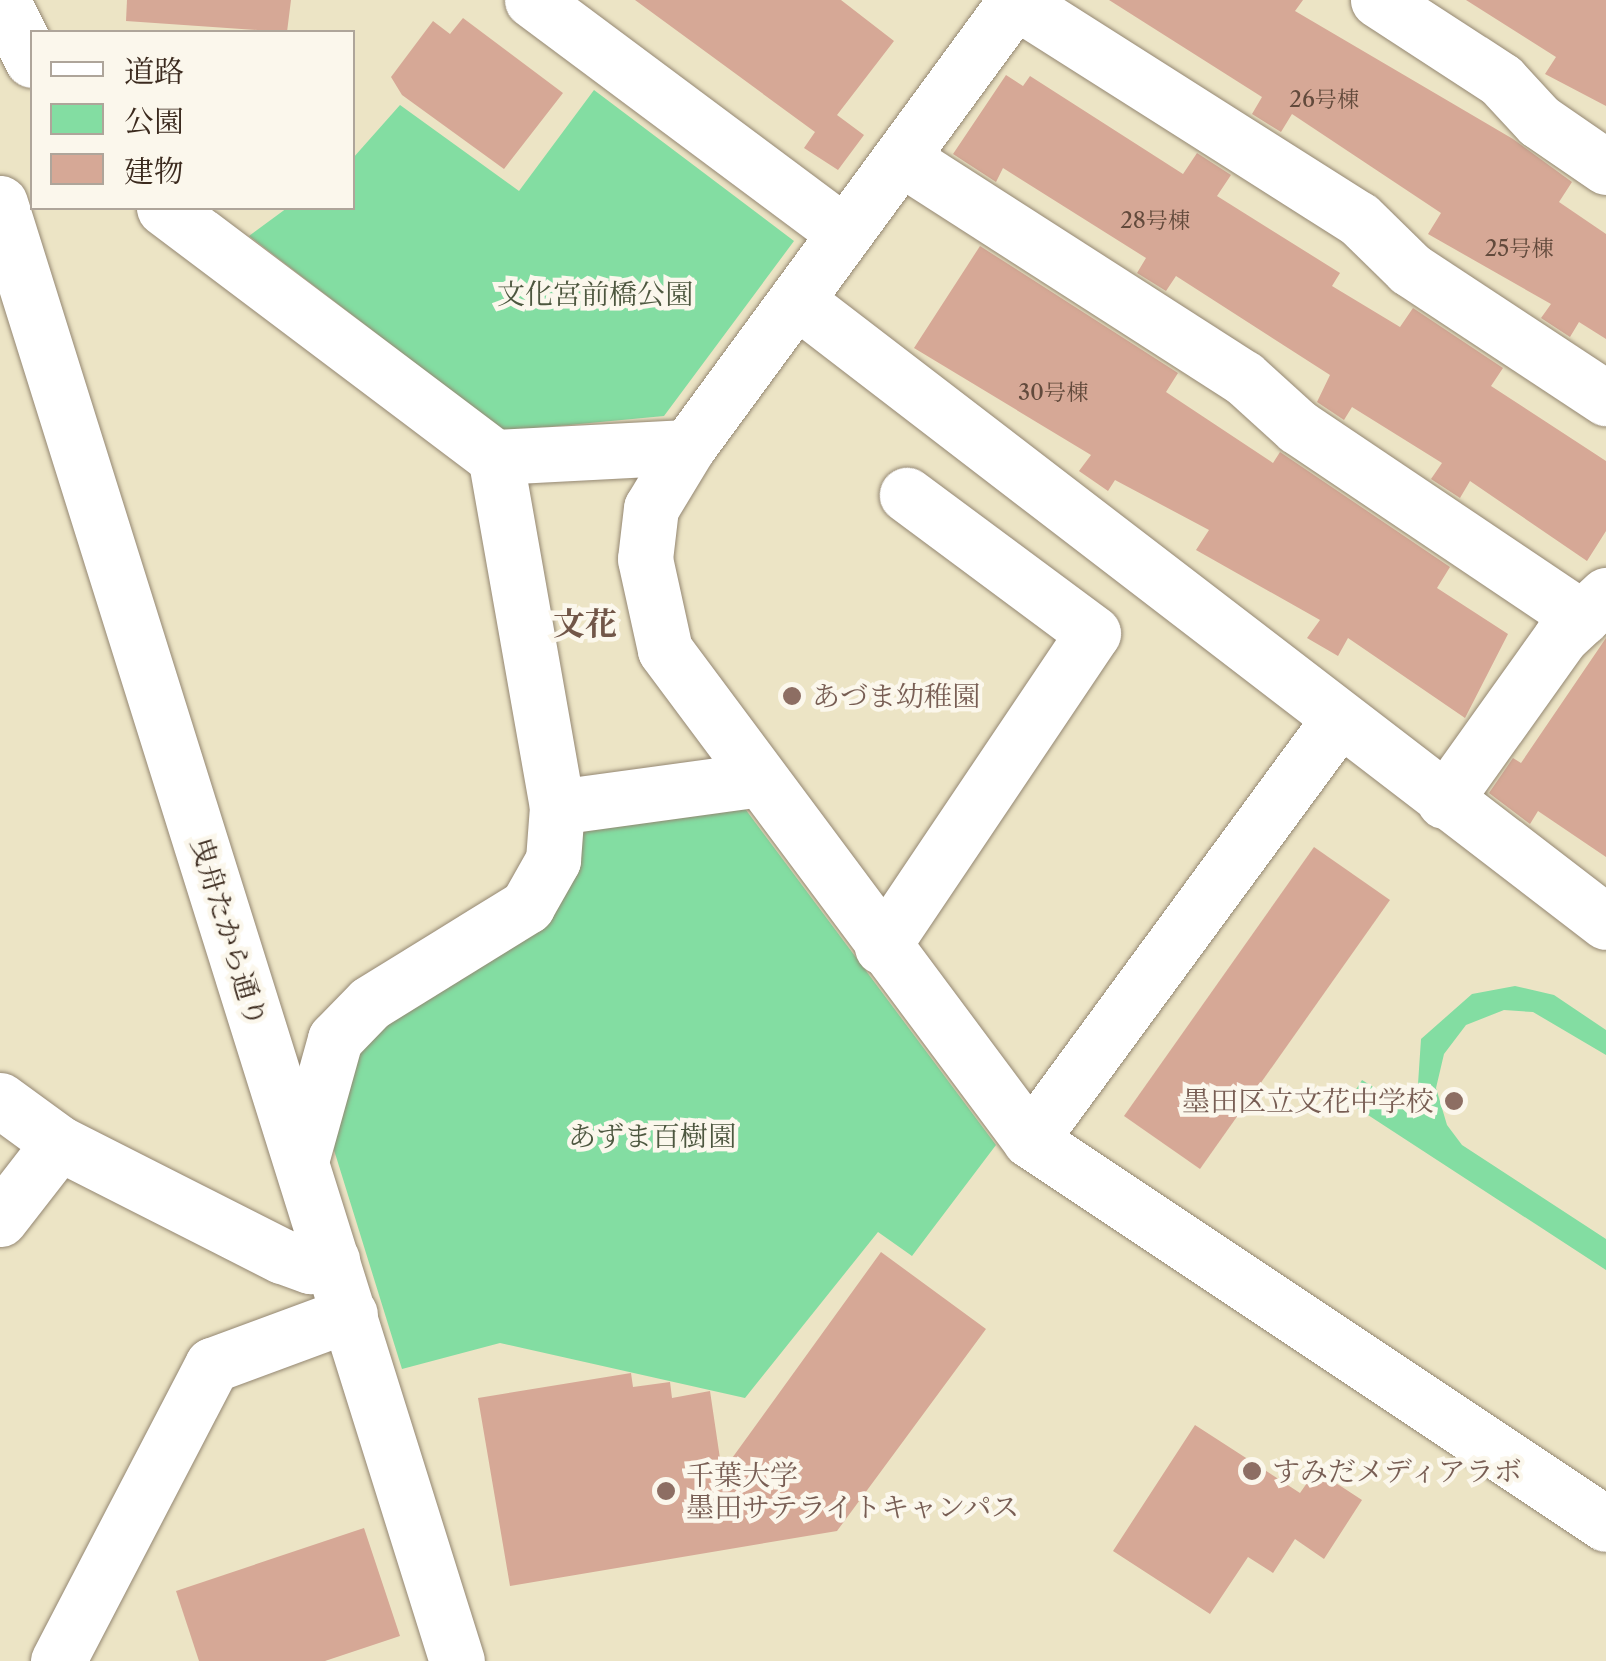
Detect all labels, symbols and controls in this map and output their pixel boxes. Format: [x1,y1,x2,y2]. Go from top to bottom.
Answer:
legend [30,30,355,210]
text: 道路 [124,53,184,90]
house number: 26号棟 [1289,87,1359,113]
text: 公園 [124,103,184,140]
text: 建物 [124,153,184,190]
house number: 28号棟 [1120,208,1190,234]
house number: 25号棟 [1485,236,1553,262]
park label: 文化宮前橋公園 [497,277,693,311]
house number: 30号棟 [1018,380,1088,406]
district label: 文花 [553,605,617,643]
place label: あづま幼稚園 [812,679,980,713]
marker: あづま幼稚園 [781,685,803,707]
street label: 曳舟たから通り [184,833,274,1031]
place label: 墨田区立文花中学校 [1182,1084,1434,1118]
marker: 墨田区立文花中学校 [1443,1090,1465,1112]
park label: あずま百樹園 [568,1119,736,1153]
place label: すみだメディアラボ [1272,1454,1524,1488]
place label: 千葉大学 墨田サテライトキャンパス [686,1458,1022,1524]
marker: すみだメディアラボ [1241,1460,1263,1482]
marker: 千葉大学 墨田サテライトキャンパス [655,1480,677,1502]

